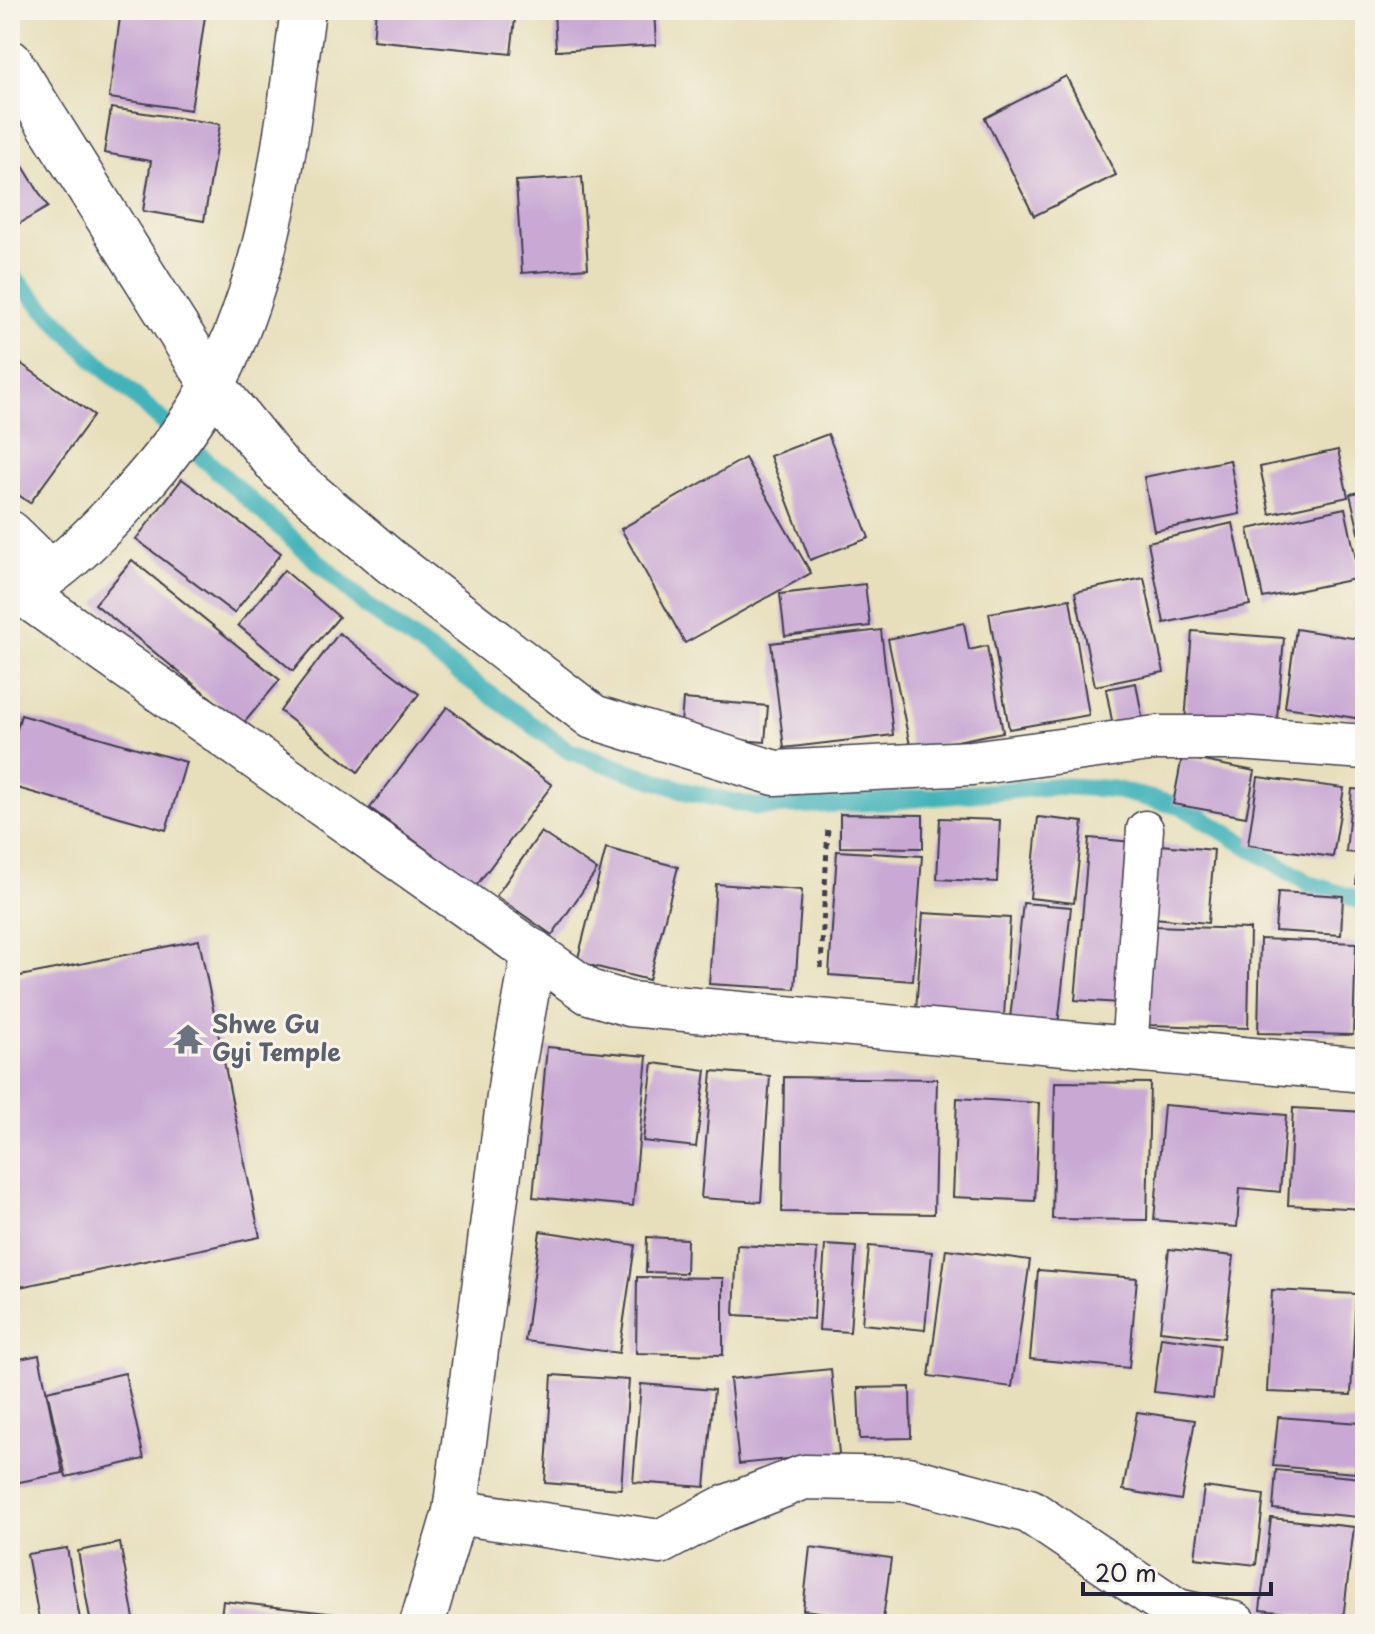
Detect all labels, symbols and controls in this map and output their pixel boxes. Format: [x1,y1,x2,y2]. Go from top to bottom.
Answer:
place label: Shwe Gu Gyi Temple [212,1005,341,1069]
temple icon: Shwe Gu Gyi Temple [171,1022,205,1056]
scale bar [1083,1546,1271,1596]
text: 20 m [1095,1554,1157,1590]

